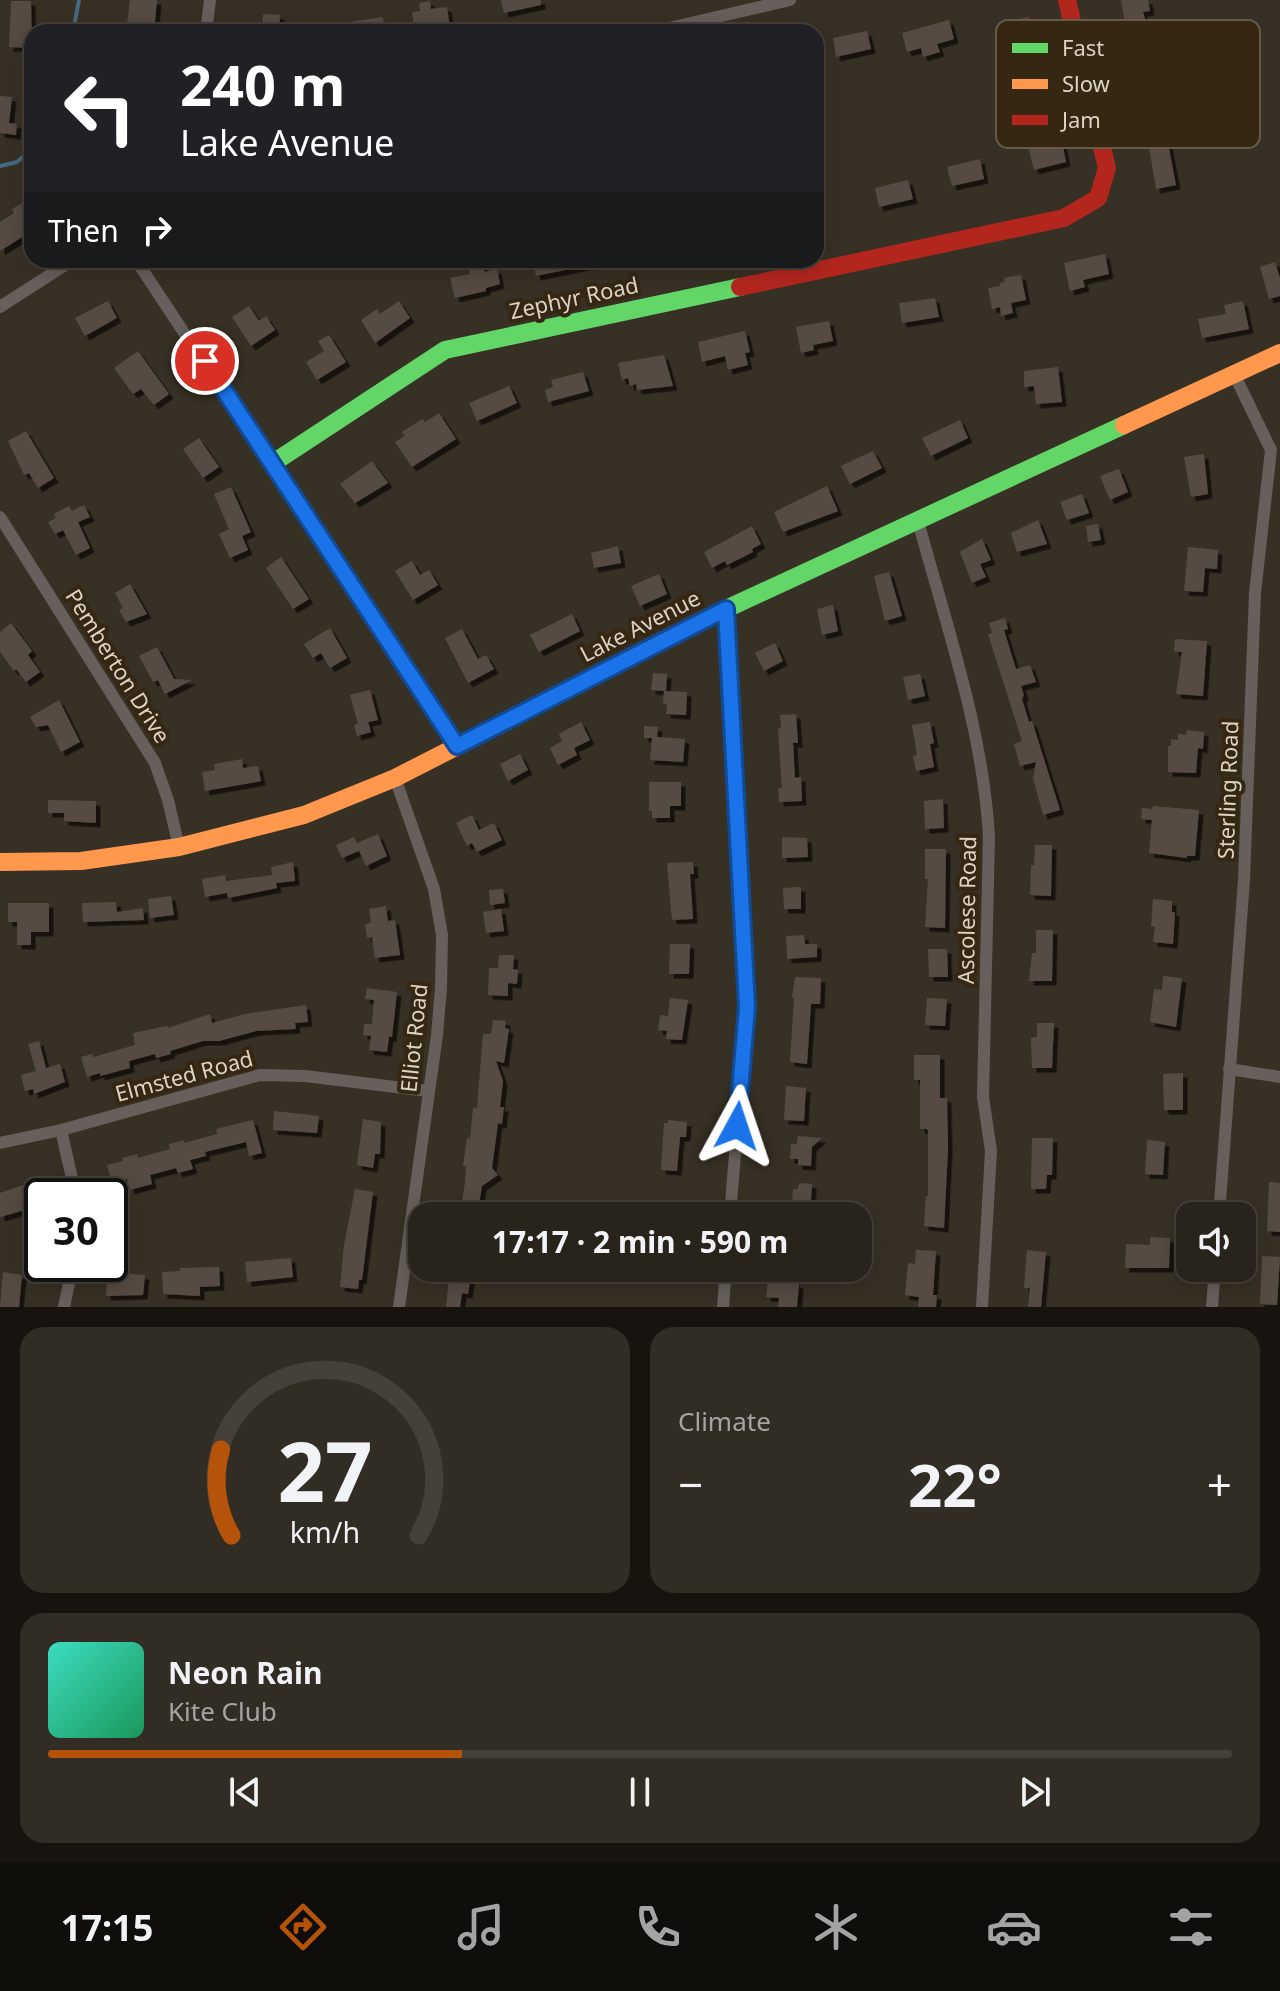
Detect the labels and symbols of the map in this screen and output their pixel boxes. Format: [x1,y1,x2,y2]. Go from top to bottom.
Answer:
legend [996,20,1260,148]
text: Fast [1062,32,1104,62]
text: Slow [1062,68,1111,98]
text: Jam [1060,104,1101,134]
street label: Zephyr Road [507,269,641,325]
pin [171,327,239,395]
street label: Lake Avenue [574,582,705,668]
street label: Pemberton Drive [59,583,178,748]
street label: Sterling Road [1210,720,1244,860]
street label: Ascolese Road [950,836,982,984]
street label: Elliot Road [392,982,434,1094]
street label: Elmsted Road [112,1042,256,1108]
position arrow [695,1084,779,1168]
speed limit sign: 30 [24,1178,128,1282]

